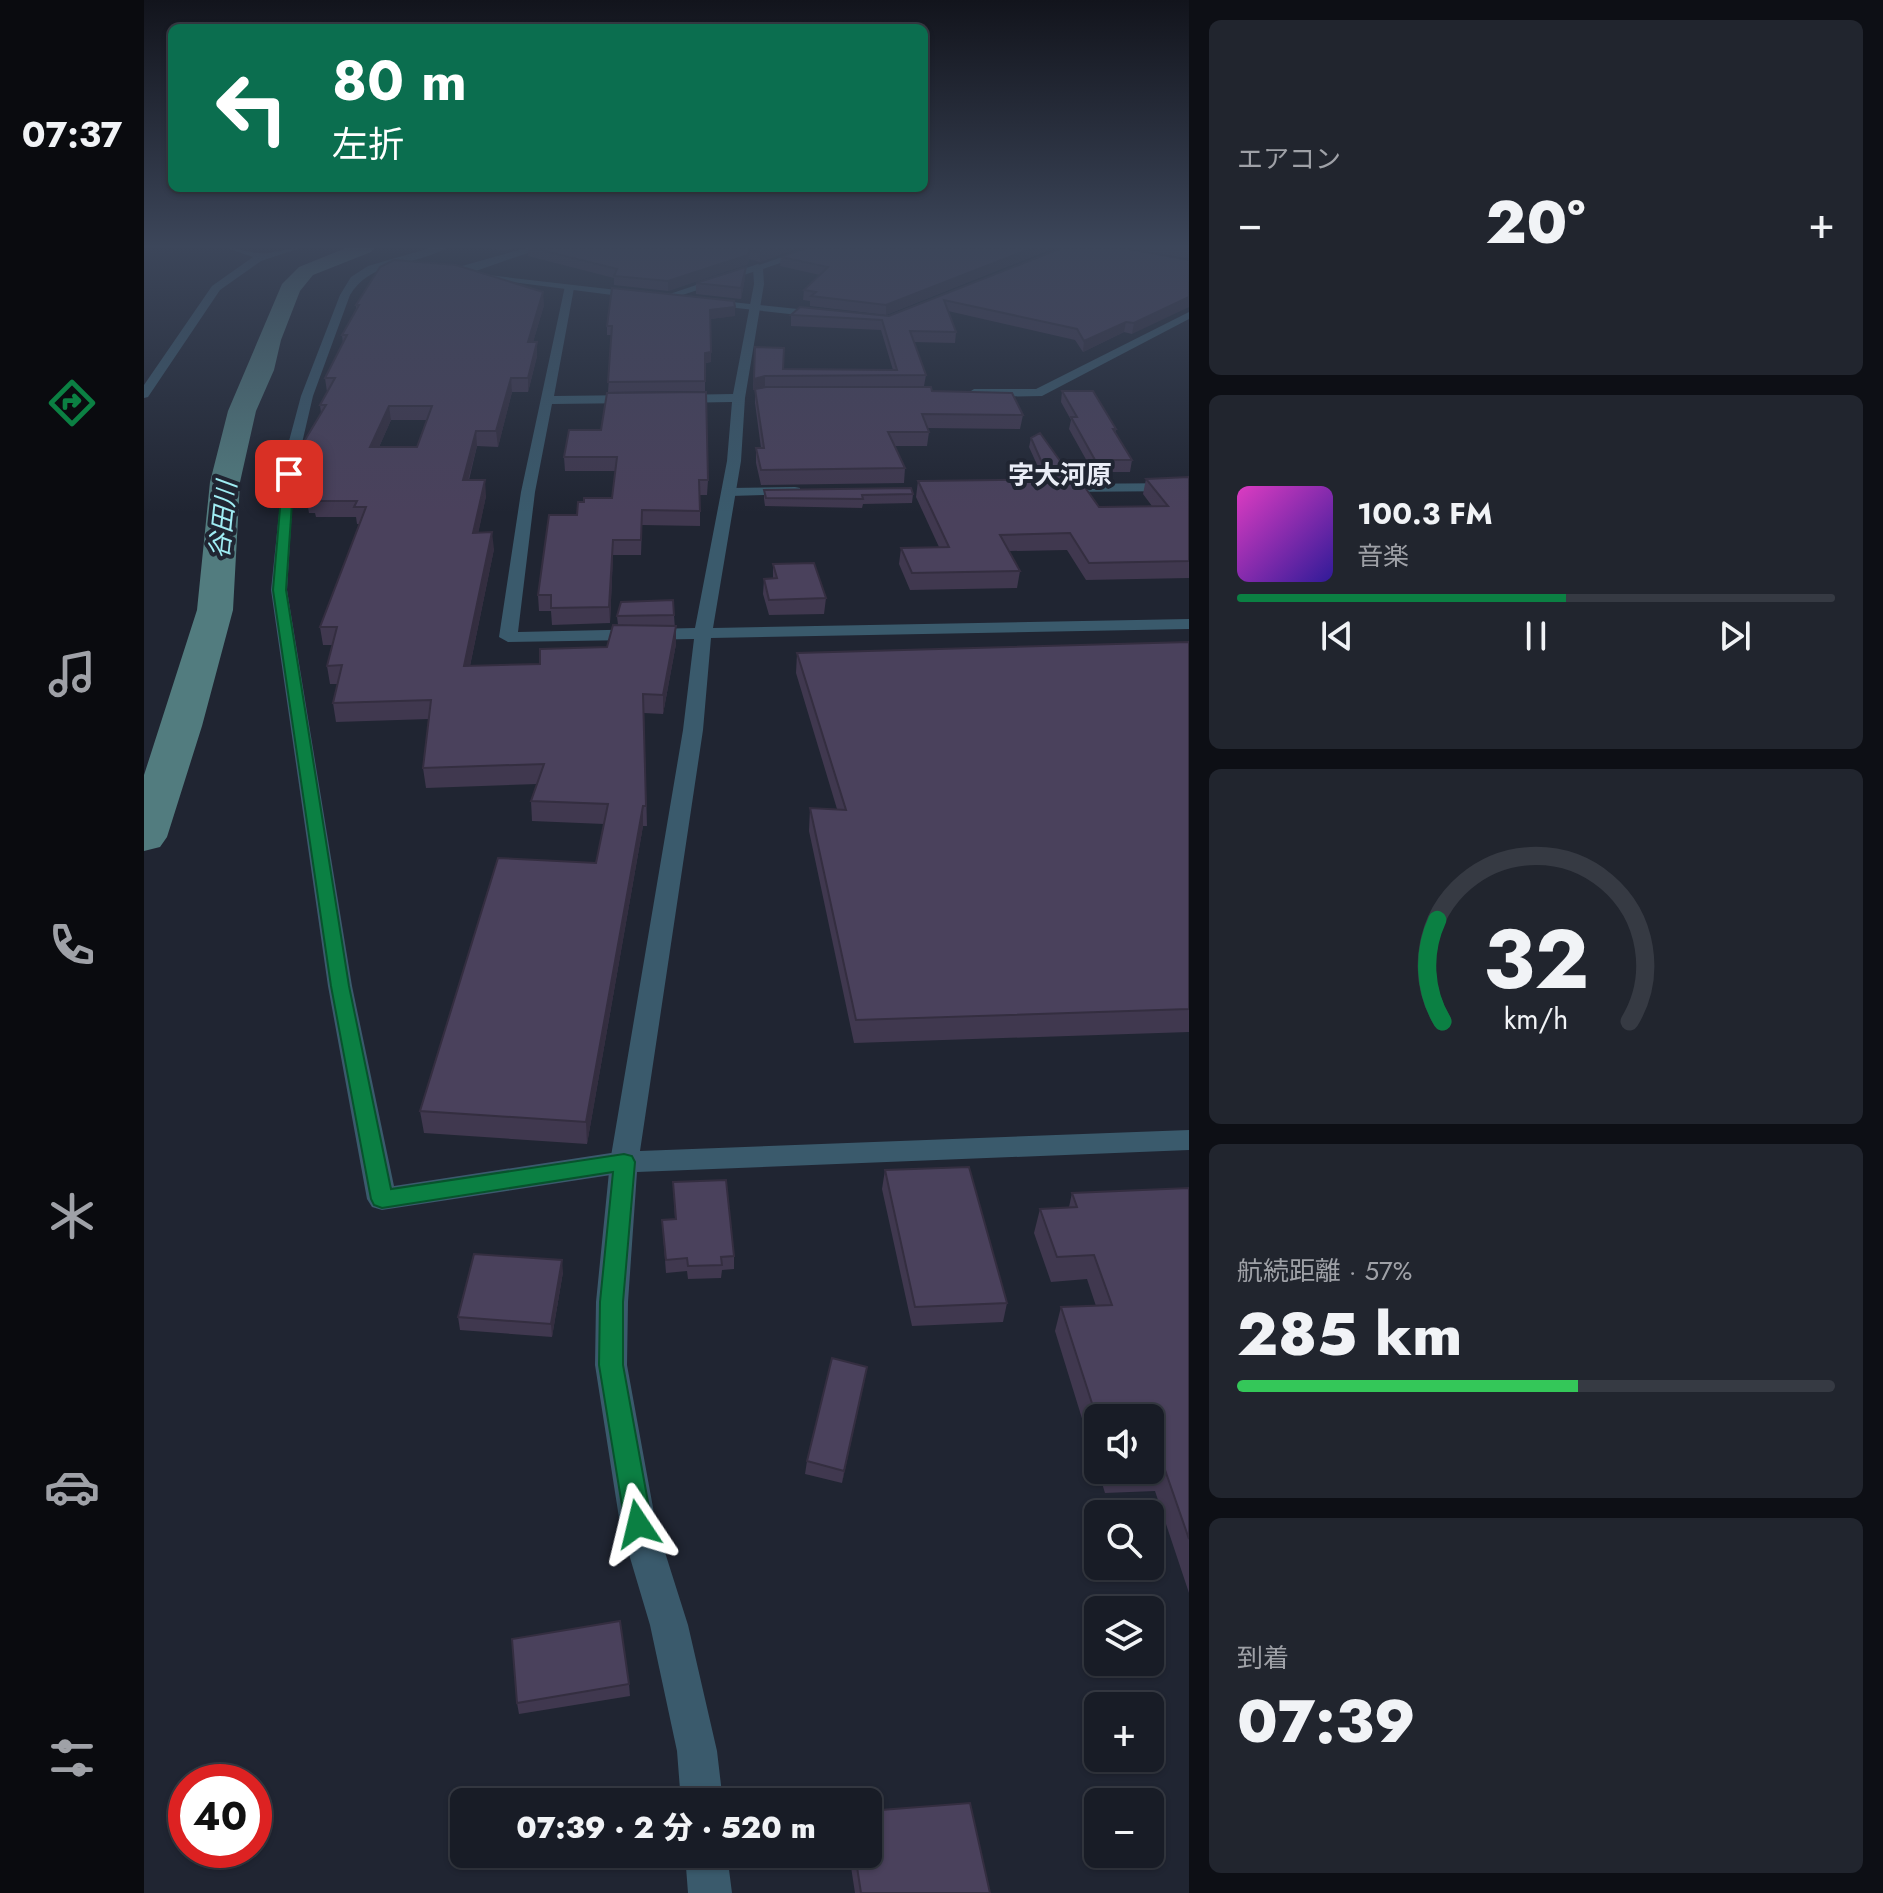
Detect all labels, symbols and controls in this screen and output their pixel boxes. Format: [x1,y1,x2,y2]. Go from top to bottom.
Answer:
text: 80 m [332,40,467,121]
icon: left [200,56,304,160]
text: 07:37 [22,108,122,160]
text: 左折 [332,118,404,170]
text: エアコン [1237,140,1341,178]
text: 20° [1486,179,1585,266]
text: − [1237,191,1263,255]
text: + [1808,191,1835,255]
icon: directions [44,375,100,431]
pin [255,440,323,508]
icon: arrive [267,452,311,496]
district label: 字大河原 [1008,456,1112,494]
water label: 谷田川 [200,476,246,561]
text: 100.3 FM [1357,492,1493,535]
text: 音楽 [1357,537,1409,575]
icon: previous [1315,614,1359,658]
icon: pause [1514,614,1558,658]
icon: next [1713,614,1757,658]
icon: music [44,646,100,702]
text: 32 [1483,899,1589,1019]
icon: phone [44,917,100,973]
text: km/h [1504,999,1568,1041]
icon: climate [44,1188,100,1244]
text: 航続距離 · 57% [1237,1252,1412,1290]
text: 285 km [1237,1291,1462,1378]
map controls [1084,1404,1164,1868]
button: sound [1084,1404,1164,1484]
icon: car [44,1459,100,1515]
position arrow [596,1482,680,1566]
button: search [1084,1500,1164,1580]
button: layers [1084,1596,1164,1676]
text: 到着 [1237,1639,1289,1677]
text: 07:39 [1237,1678,1416,1765]
button: + [1084,1692,1164,1772]
icon: filters [44,1730,100,1786]
speed limit sign: 40 [168,1764,272,1868]
button: − [1084,1788,1164,1868]
text: 07:39 · 2 分 · 520 m [516,1806,816,1849]

